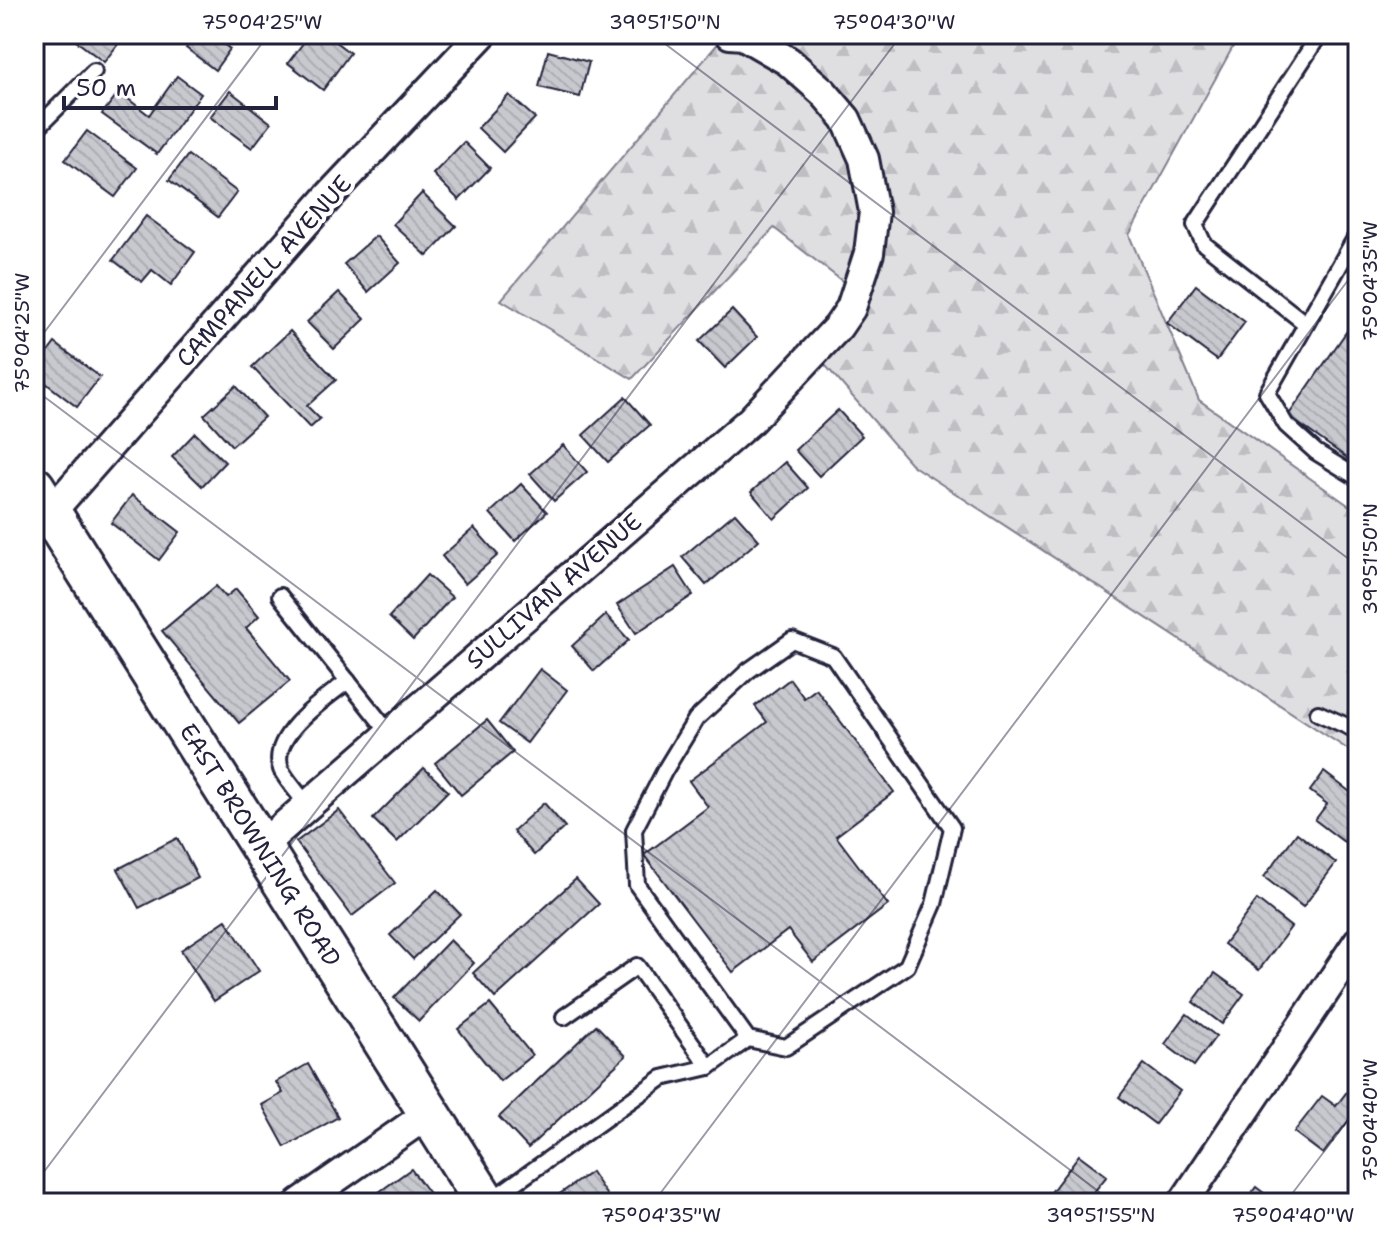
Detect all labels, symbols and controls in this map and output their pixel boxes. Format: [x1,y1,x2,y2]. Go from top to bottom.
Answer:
text: 75°04'25"W [202,9,322,35]
text: 39°51'50"N [609,9,721,35]
text: 75°04'30"W [833,9,955,35]
scale bar [64,60,276,110]
text: 50 m [76,72,136,104]
street label: CAMPANELL AVENUE [169,168,359,374]
text: 75°04'35"W [1357,221,1383,341]
text: 75°04'25"W [9,273,35,393]
text: 39°51'50"N [1357,503,1383,615]
street label: SULLIVAN AVENUE [459,506,649,676]
street label: EAST BROWNING ROAD [172,717,348,973]
text: 75°04'40"W [1357,1059,1383,1181]
text: 75°04'35"W [601,1202,721,1228]
text: 39°51'55"N [1046,1202,1156,1228]
text: 75°04'40"W [1232,1202,1354,1228]

